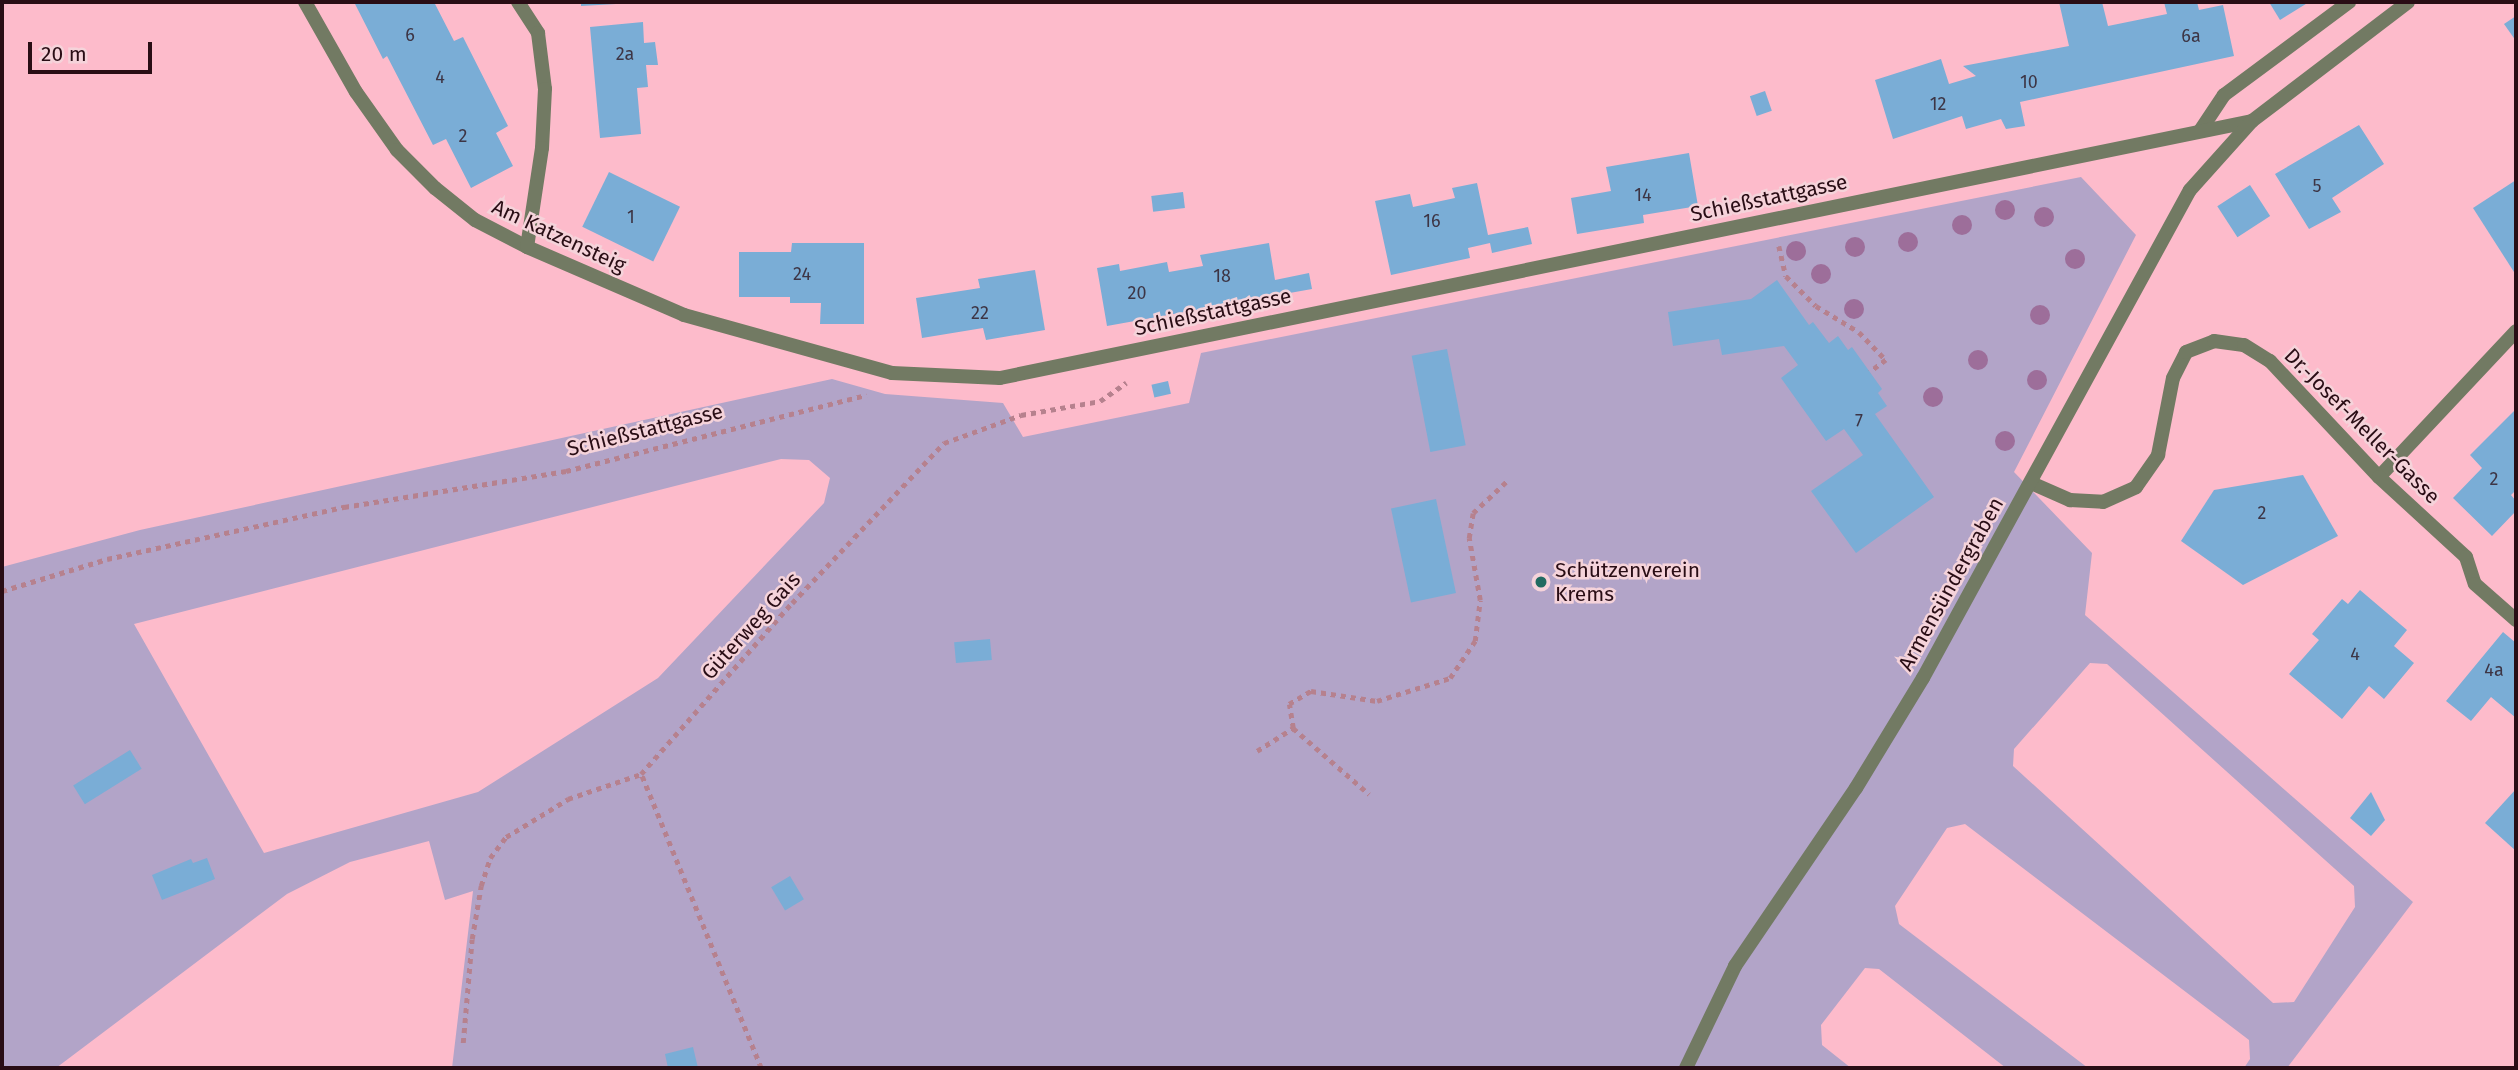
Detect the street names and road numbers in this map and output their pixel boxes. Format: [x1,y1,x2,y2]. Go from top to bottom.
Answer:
street label: Schießstattgasse [1688,169,1850,227]
street label: Am Katzensteig [488,194,630,278]
street label: Schießstattgasse [1132,283,1294,341]
street label: Dr.-Josef-Meller-Gasse [2279,343,2445,509]
street label: Schießstattgasse [564,398,726,462]
street label: Armensündergraben [1893,493,2009,675]
street label: Güterweg Gais [696,567,806,685]

